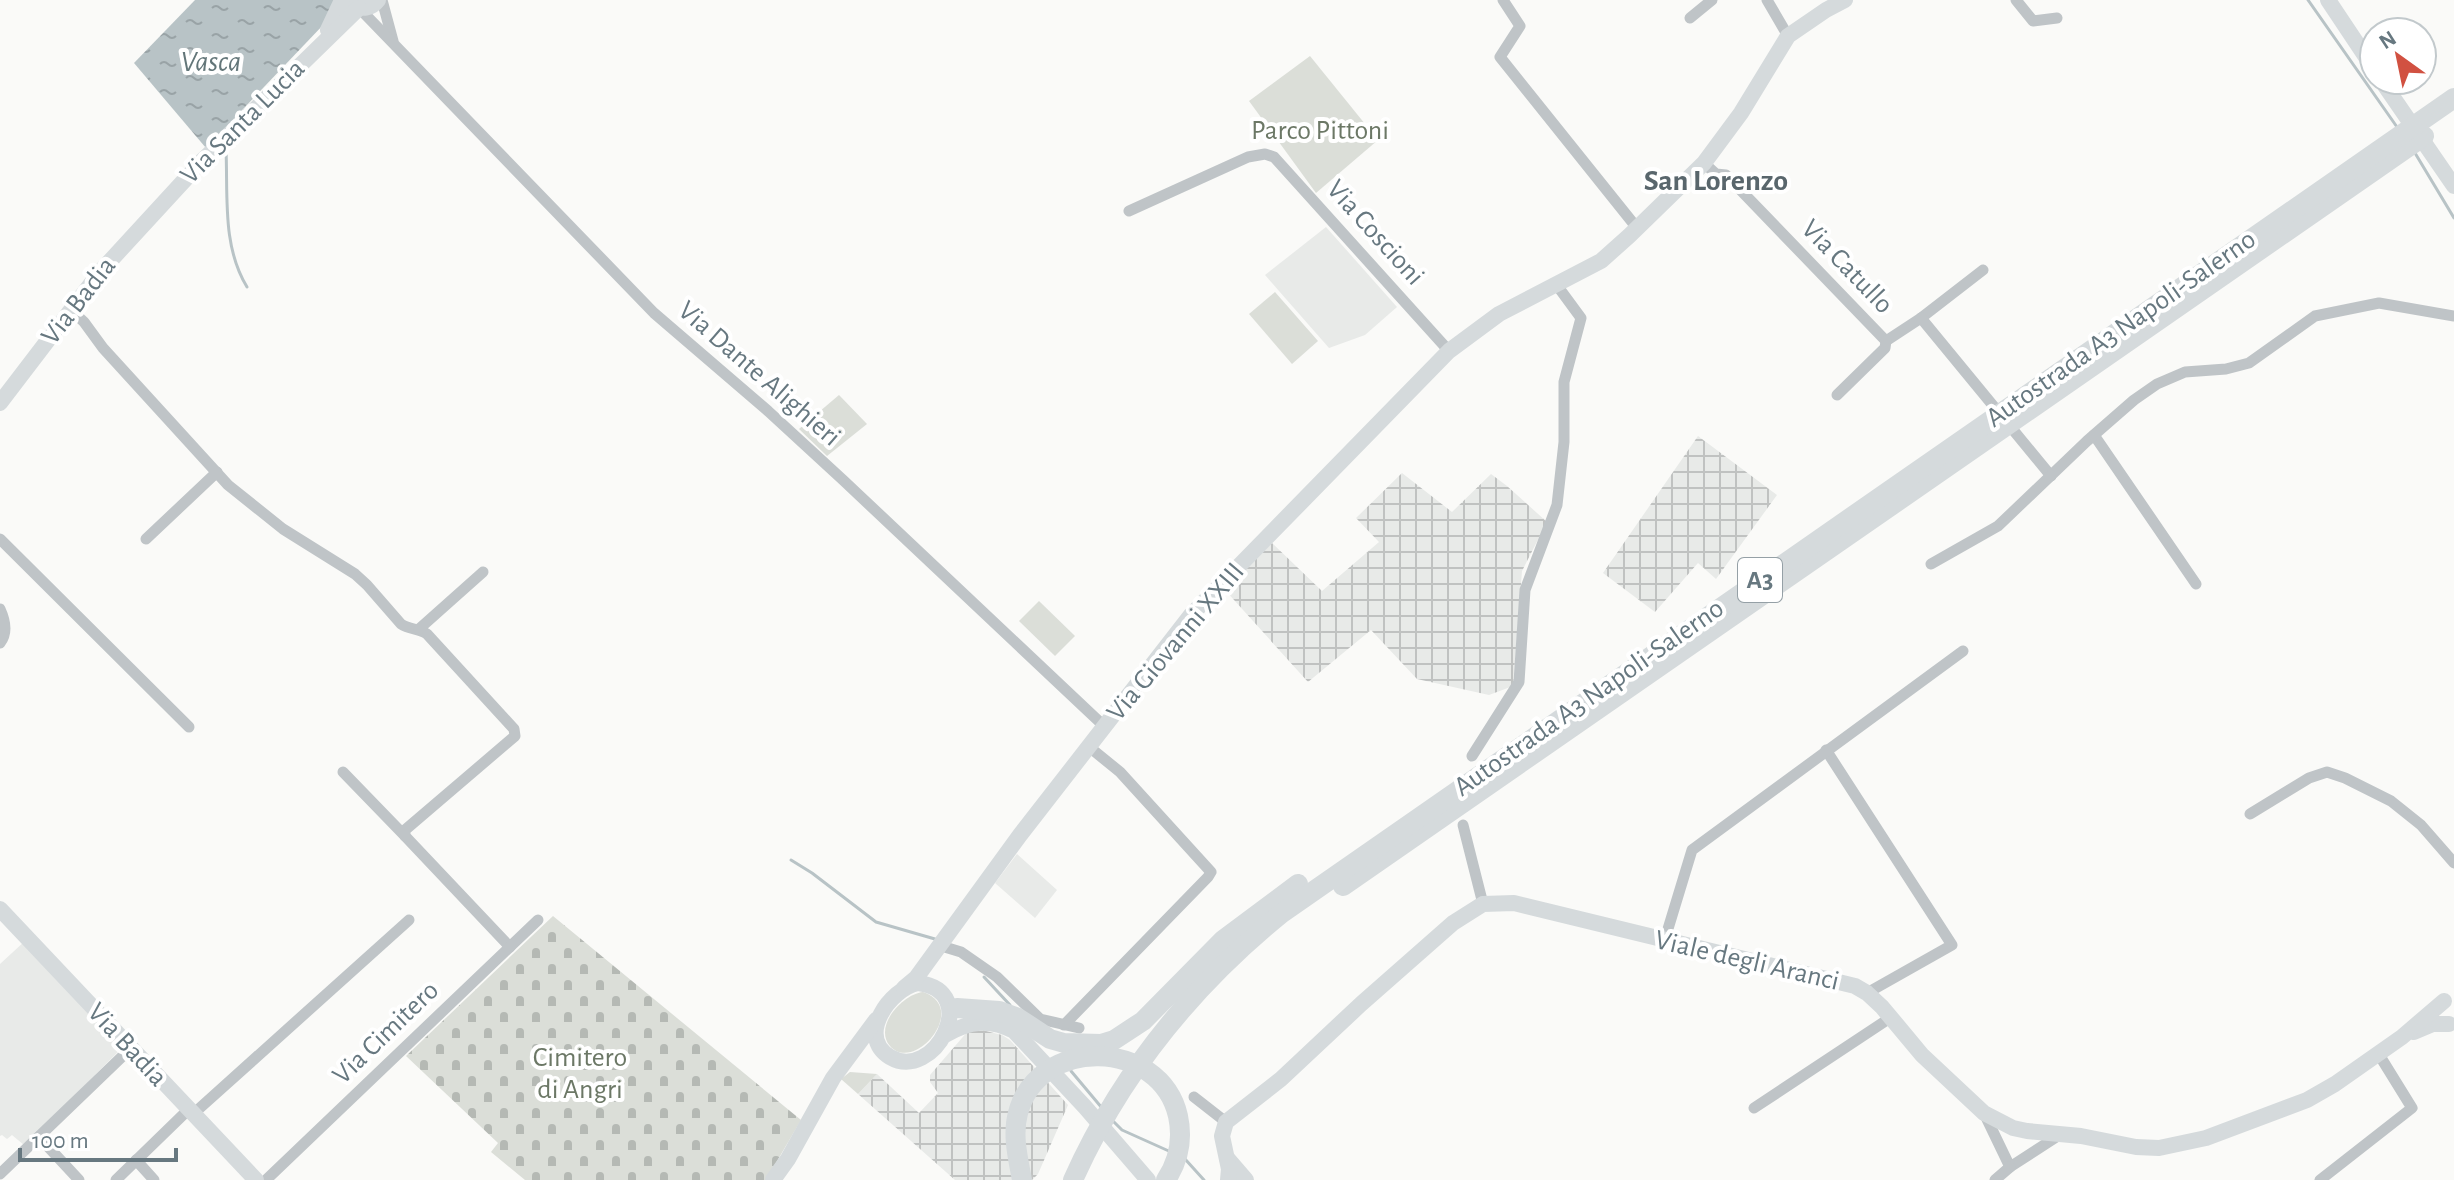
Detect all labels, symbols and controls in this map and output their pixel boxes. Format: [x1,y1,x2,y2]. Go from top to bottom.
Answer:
north arrow [2358,16,2438,96]
text: N [2375,27,2400,53]
water label: Vasca [181,47,241,77]
street label: Via Santa Lucia [176,55,310,189]
park label: Parco Pittoni [1251,117,1389,145]
district label: San Lorenzo [1644,166,1788,196]
street label: Via Coscioni [1321,175,1429,291]
street label: Via Catullo [1796,215,1898,319]
street label: Autostrada A3 Napoli-Salerno [1981,225,2261,433]
street label: Via Badia [36,252,122,350]
street label: Via Dante Alighieri [672,296,846,452]
street label: Via Giovanni XXIII [1102,558,1250,726]
road number: A3 [1738,558,1782,602]
street label: Autostrada A3 Napoli-Salerno [1449,594,1729,802]
street label: Viale degli Aranci [1652,926,1842,996]
street label: Via Cimitero [328,976,444,1090]
street label: Via Badia [82,998,172,1092]
park label: Cimitero di Angri [533,1044,627,1104]
scale bar [20,1112,176,1162]
text: 100 m [32,1129,89,1153]

